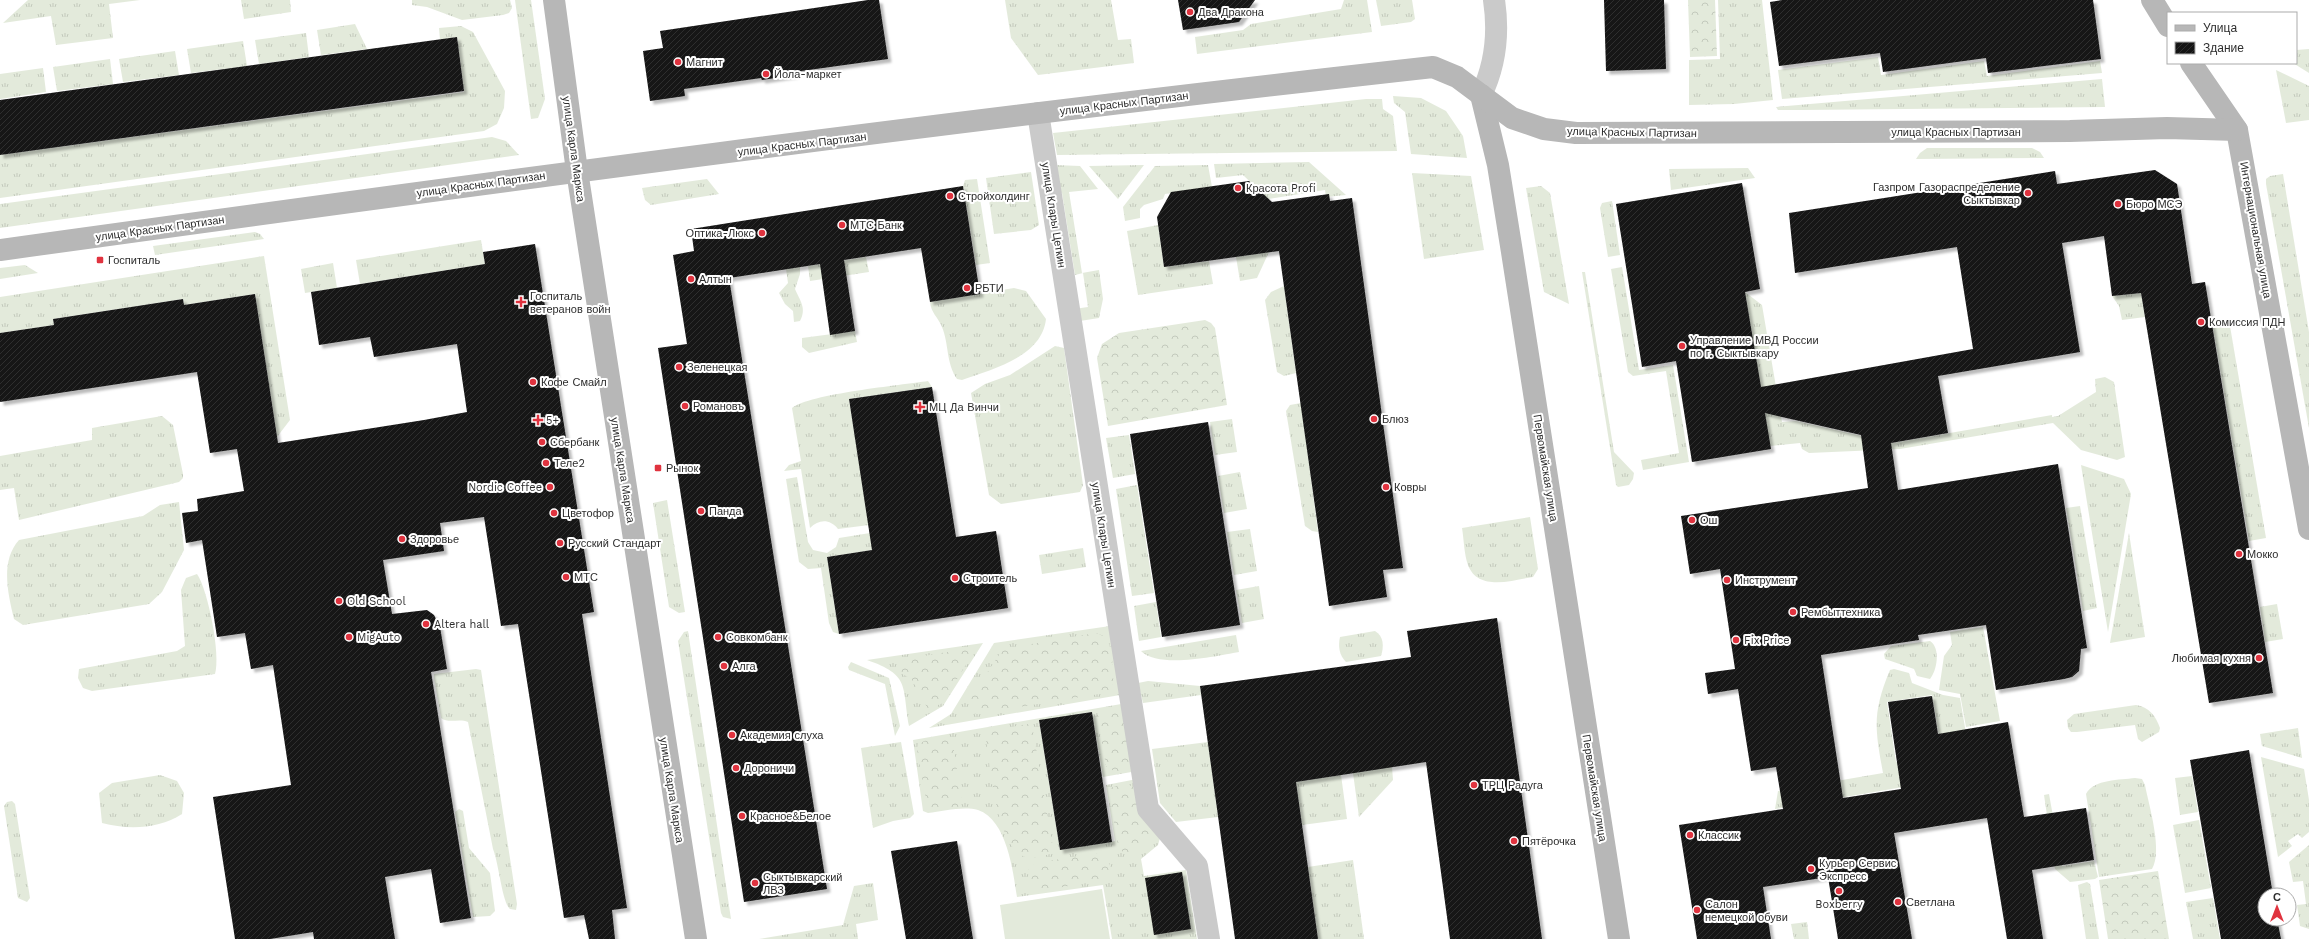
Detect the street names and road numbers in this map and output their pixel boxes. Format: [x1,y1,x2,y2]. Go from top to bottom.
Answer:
street label: улица Красных Партизан [1059,89,1189,118]
street label: улица Карла Маркса [560,95,587,204]
street label: улица Красных Партизан [1567,125,1697,140]
street label: улица Красных Партизан [1891,126,2021,139]
street label: улица Красных Партизан [737,130,867,159]
street label: улица Клары Цеткин [1039,161,1068,269]
street label: Интернациональная улица [2237,161,2274,300]
street label: улица Красных Партизан [416,169,546,200]
street label: улица Красных Партизан [95,213,225,244]
street label: Первомайская улица [1531,414,1561,524]
street label: улица Карла Маркса [608,416,637,525]
street label: улица Клары Цеткин [1089,481,1118,589]
street label: Первомайская улица [1580,734,1610,844]
street label: улица Карла Маркса [657,736,686,845]

